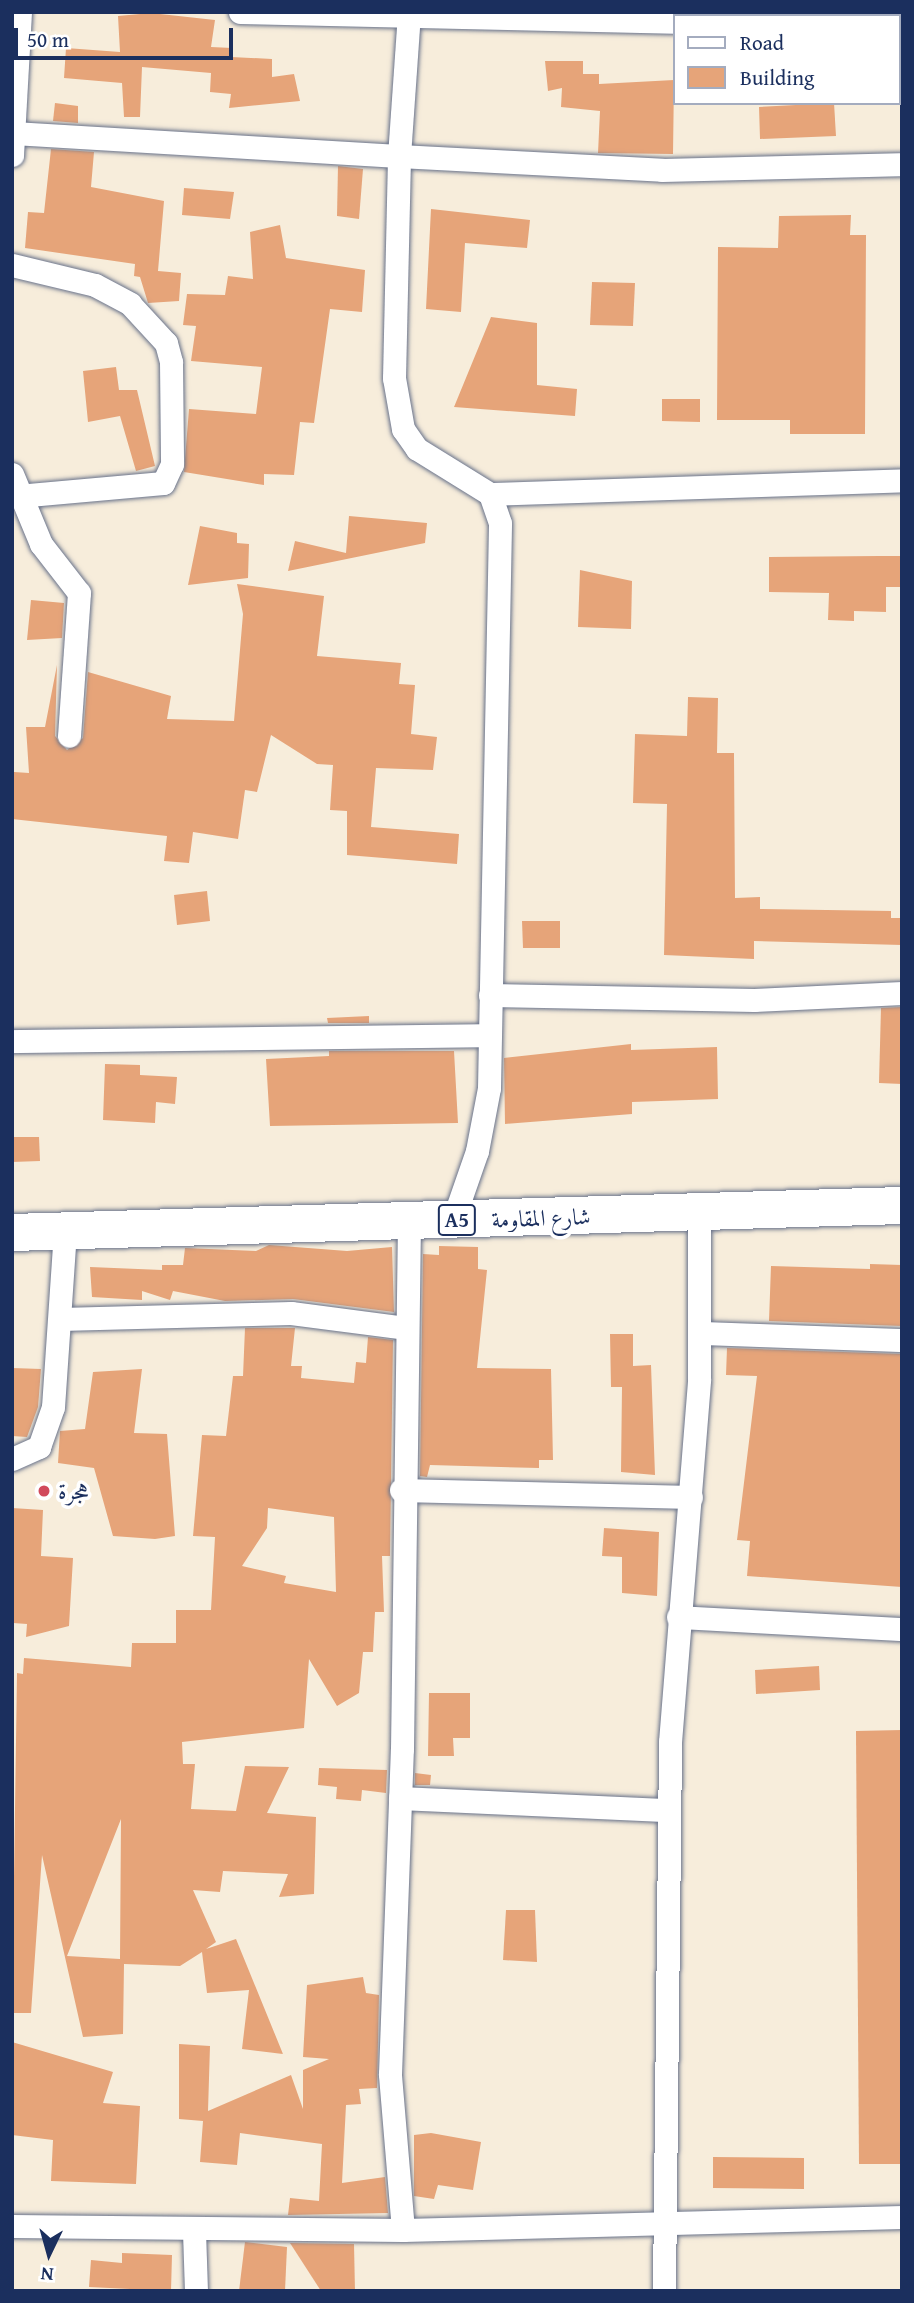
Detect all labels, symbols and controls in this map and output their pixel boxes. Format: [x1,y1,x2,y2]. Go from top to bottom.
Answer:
scale bar [18,14,236,58]
legend [673,14,900,105]
text: 50 m [27,24,69,55]
text: Road [740,27,784,58]
text: Building [740,62,814,93]
road number: A5 [438,1202,476,1238]
street label: شارع المقاومة [491,1202,591,1234]
place label: هجرة [58,1477,89,1505]
marker: هجرة [36,1483,52,1499]
north arrow [14,2219,84,2289]
text: N [40,2260,55,2289]

